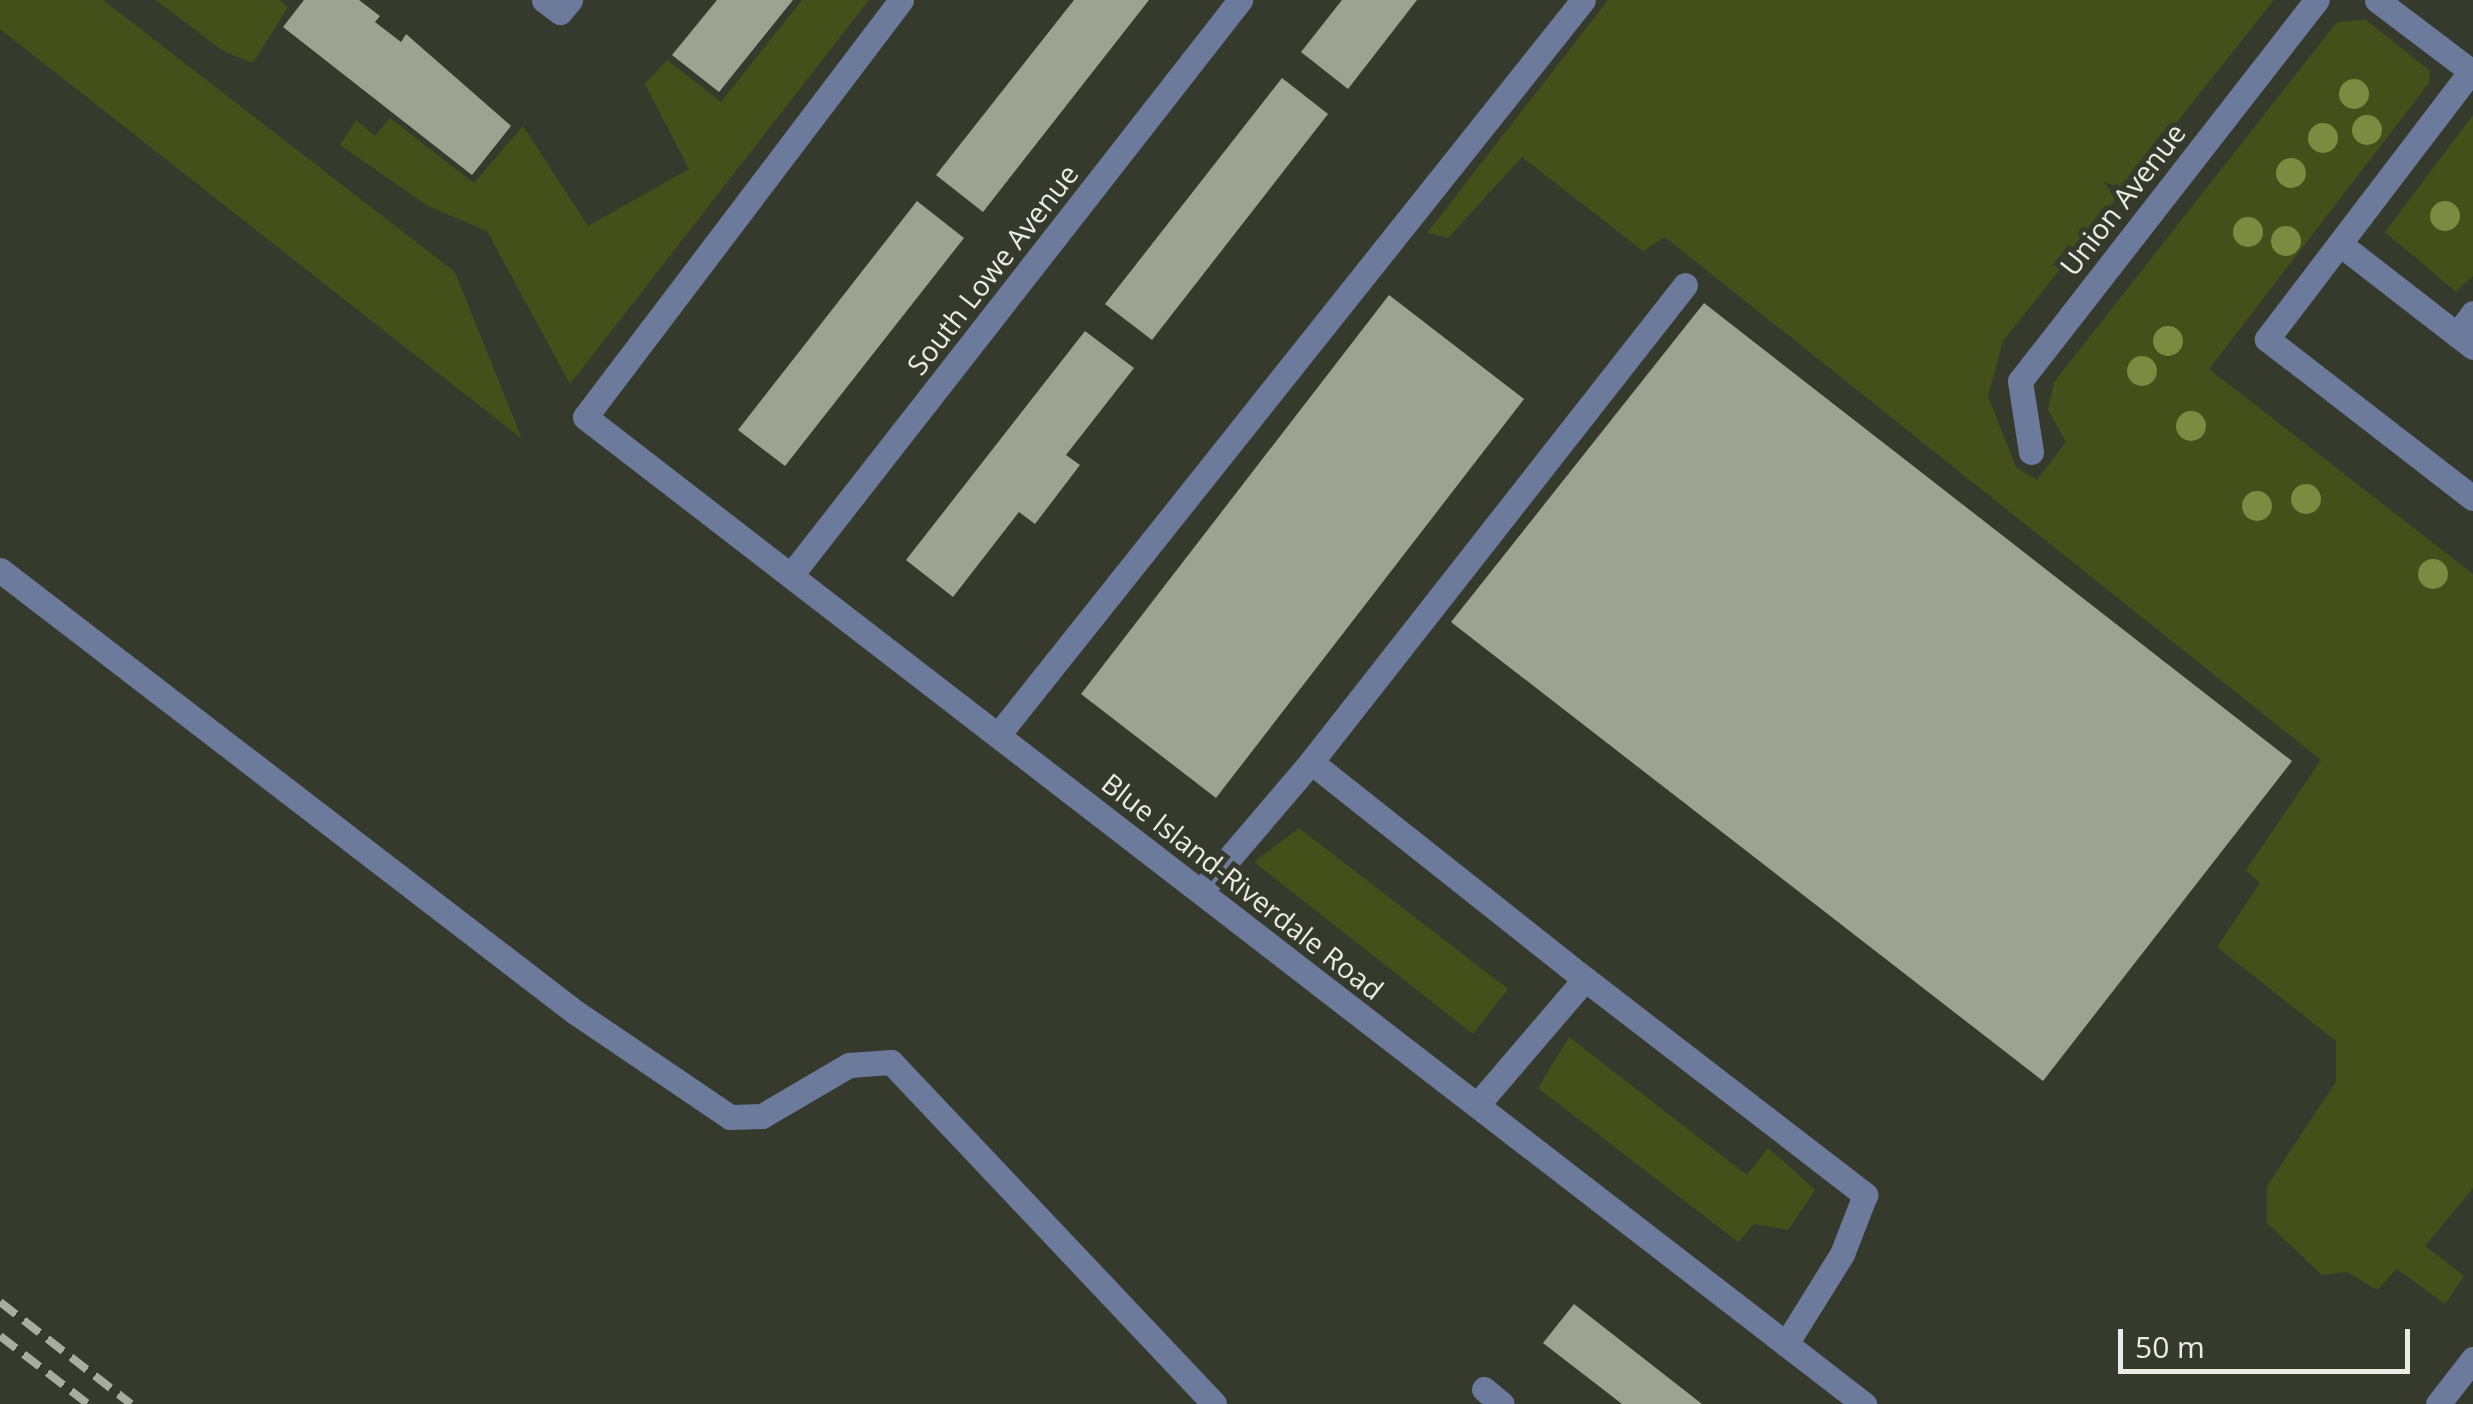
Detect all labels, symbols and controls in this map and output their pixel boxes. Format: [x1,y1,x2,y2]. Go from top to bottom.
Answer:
street label: Union Avenue [2052,116,2192,282]
street label: South Lowe Avenue [900,157,1084,381]
street label: Blue Island-Riverdale Road [1096,766,1390,1006]
scale bar [2123,1309,2416,1371]
text: 50 m [2135,1326,2205,1367]

